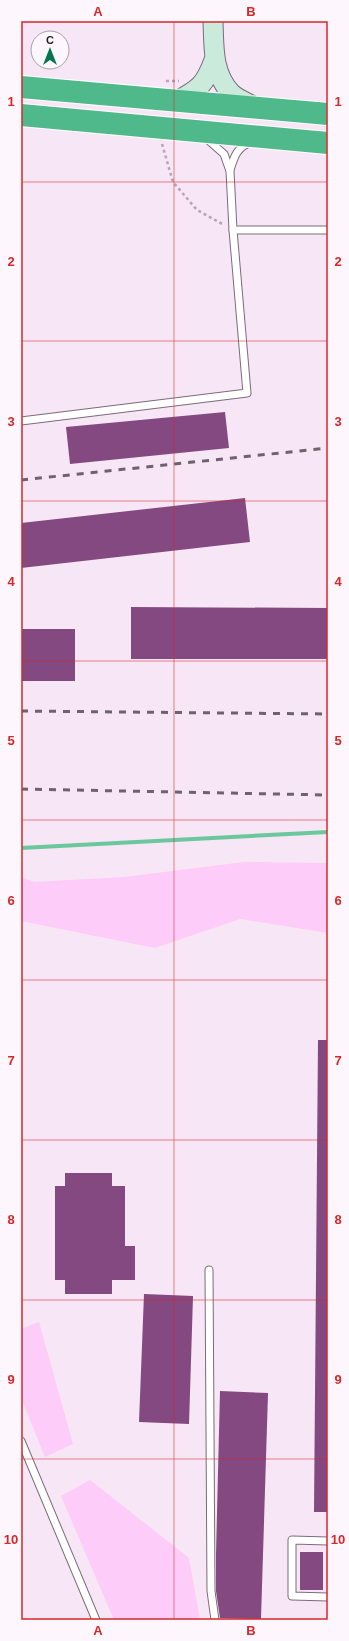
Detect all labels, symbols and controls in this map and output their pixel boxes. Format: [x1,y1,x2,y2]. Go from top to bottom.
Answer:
text: A [93,4,103,19]
text: B [246,4,256,19]
north arrow [30,30,70,70]
text: С [46,34,54,46]
text: 1 [7,94,15,109]
text: 1 [334,94,342,109]
text: 2 [7,254,15,269]
text: 2 [334,254,342,269]
text: 3 [7,414,15,429]
text: 3 [334,414,342,429]
text: 4 [7,574,15,589]
text: 4 [334,574,342,589]
text: 5 [7,733,15,748]
text: 5 [334,733,342,748]
text: 6 [7,893,15,908]
text: 6 [334,893,342,908]
text: 7 [7,1053,15,1068]
text: 7 [334,1053,342,1068]
text: 8 [7,1212,15,1227]
text: 8 [334,1212,342,1227]
text: 9 [7,1372,15,1387]
text: 9 [334,1372,342,1387]
text: 10 [4,1532,18,1547]
text: 10 [331,1532,345,1547]
text: A [93,1623,103,1638]
text: B [246,1623,256,1638]

